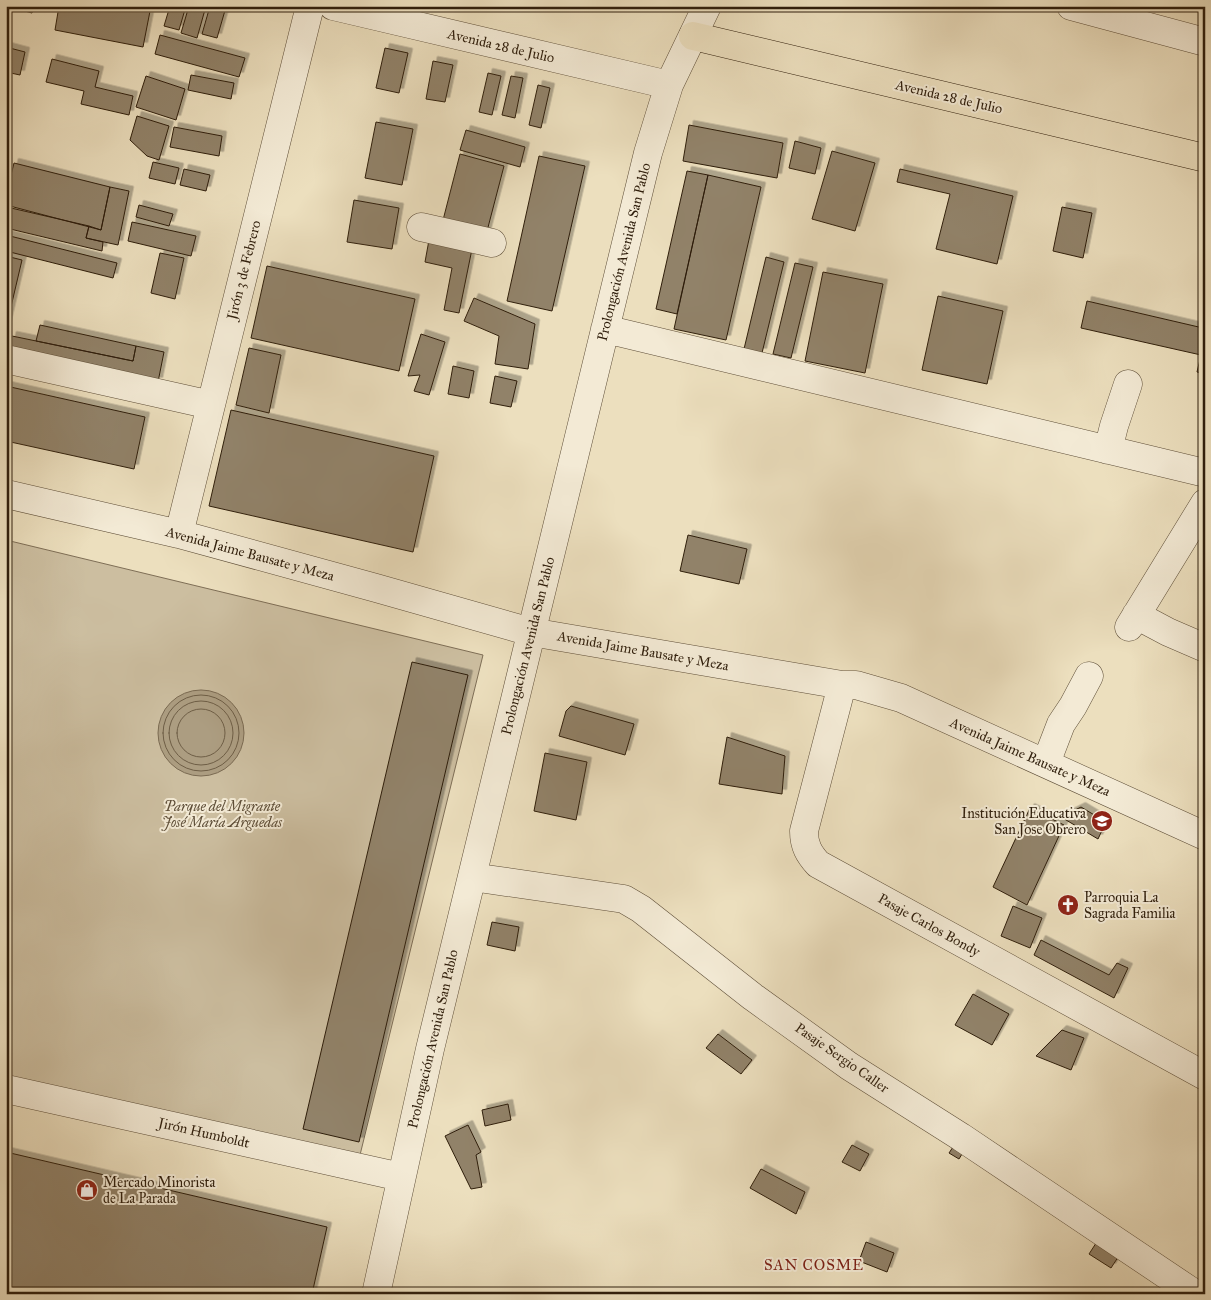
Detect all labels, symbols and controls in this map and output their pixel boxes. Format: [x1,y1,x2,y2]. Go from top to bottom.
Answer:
street label: Avenida 28 de Julio [445,25,556,68]
street label: Avenida 28 de Julio [893,76,1004,119]
street label: Prolongación Avenida San Pablo [594,161,654,343]
street label: Jirón 3 de Febrero [223,219,266,324]
street label: Avenida Jaime Bausate y Meza [163,523,336,586]
street label: Prolongación Avenida San Pablo [498,555,558,737]
street label: Avenida Jaime Bausate y Meza [555,627,730,675]
street label: Avenida Jaime Bausate y Meza [946,713,1113,801]
park label: Parque del Migrante José María Arguedas [161,798,283,831]
place label: Institución Educativa San Jose Obrero [961,805,1086,839]
school or university icon: Institución Educativa San Jose Obrero [1090,809,1114,833]
place label: Parroquia La Sagrada Familia [1084,889,1176,922]
street label: Pasaje Carlos Bondy [875,890,983,960]
church icon: Parroquia La Sagrada Familia [1056,893,1080,917]
street label: Prolongación Avenida San Pablo [404,948,462,1130]
street label: Pasaje Sergio Caller [792,1019,893,1097]
street label: Jirón Humboldt [155,1114,251,1153]
place label: Mercado Minorista de La Parada [103,1174,215,1207]
shop icon: Mercado Minorista de La Parada [75,1178,99,1202]
district label: SAN COSME [764,1256,864,1274]

